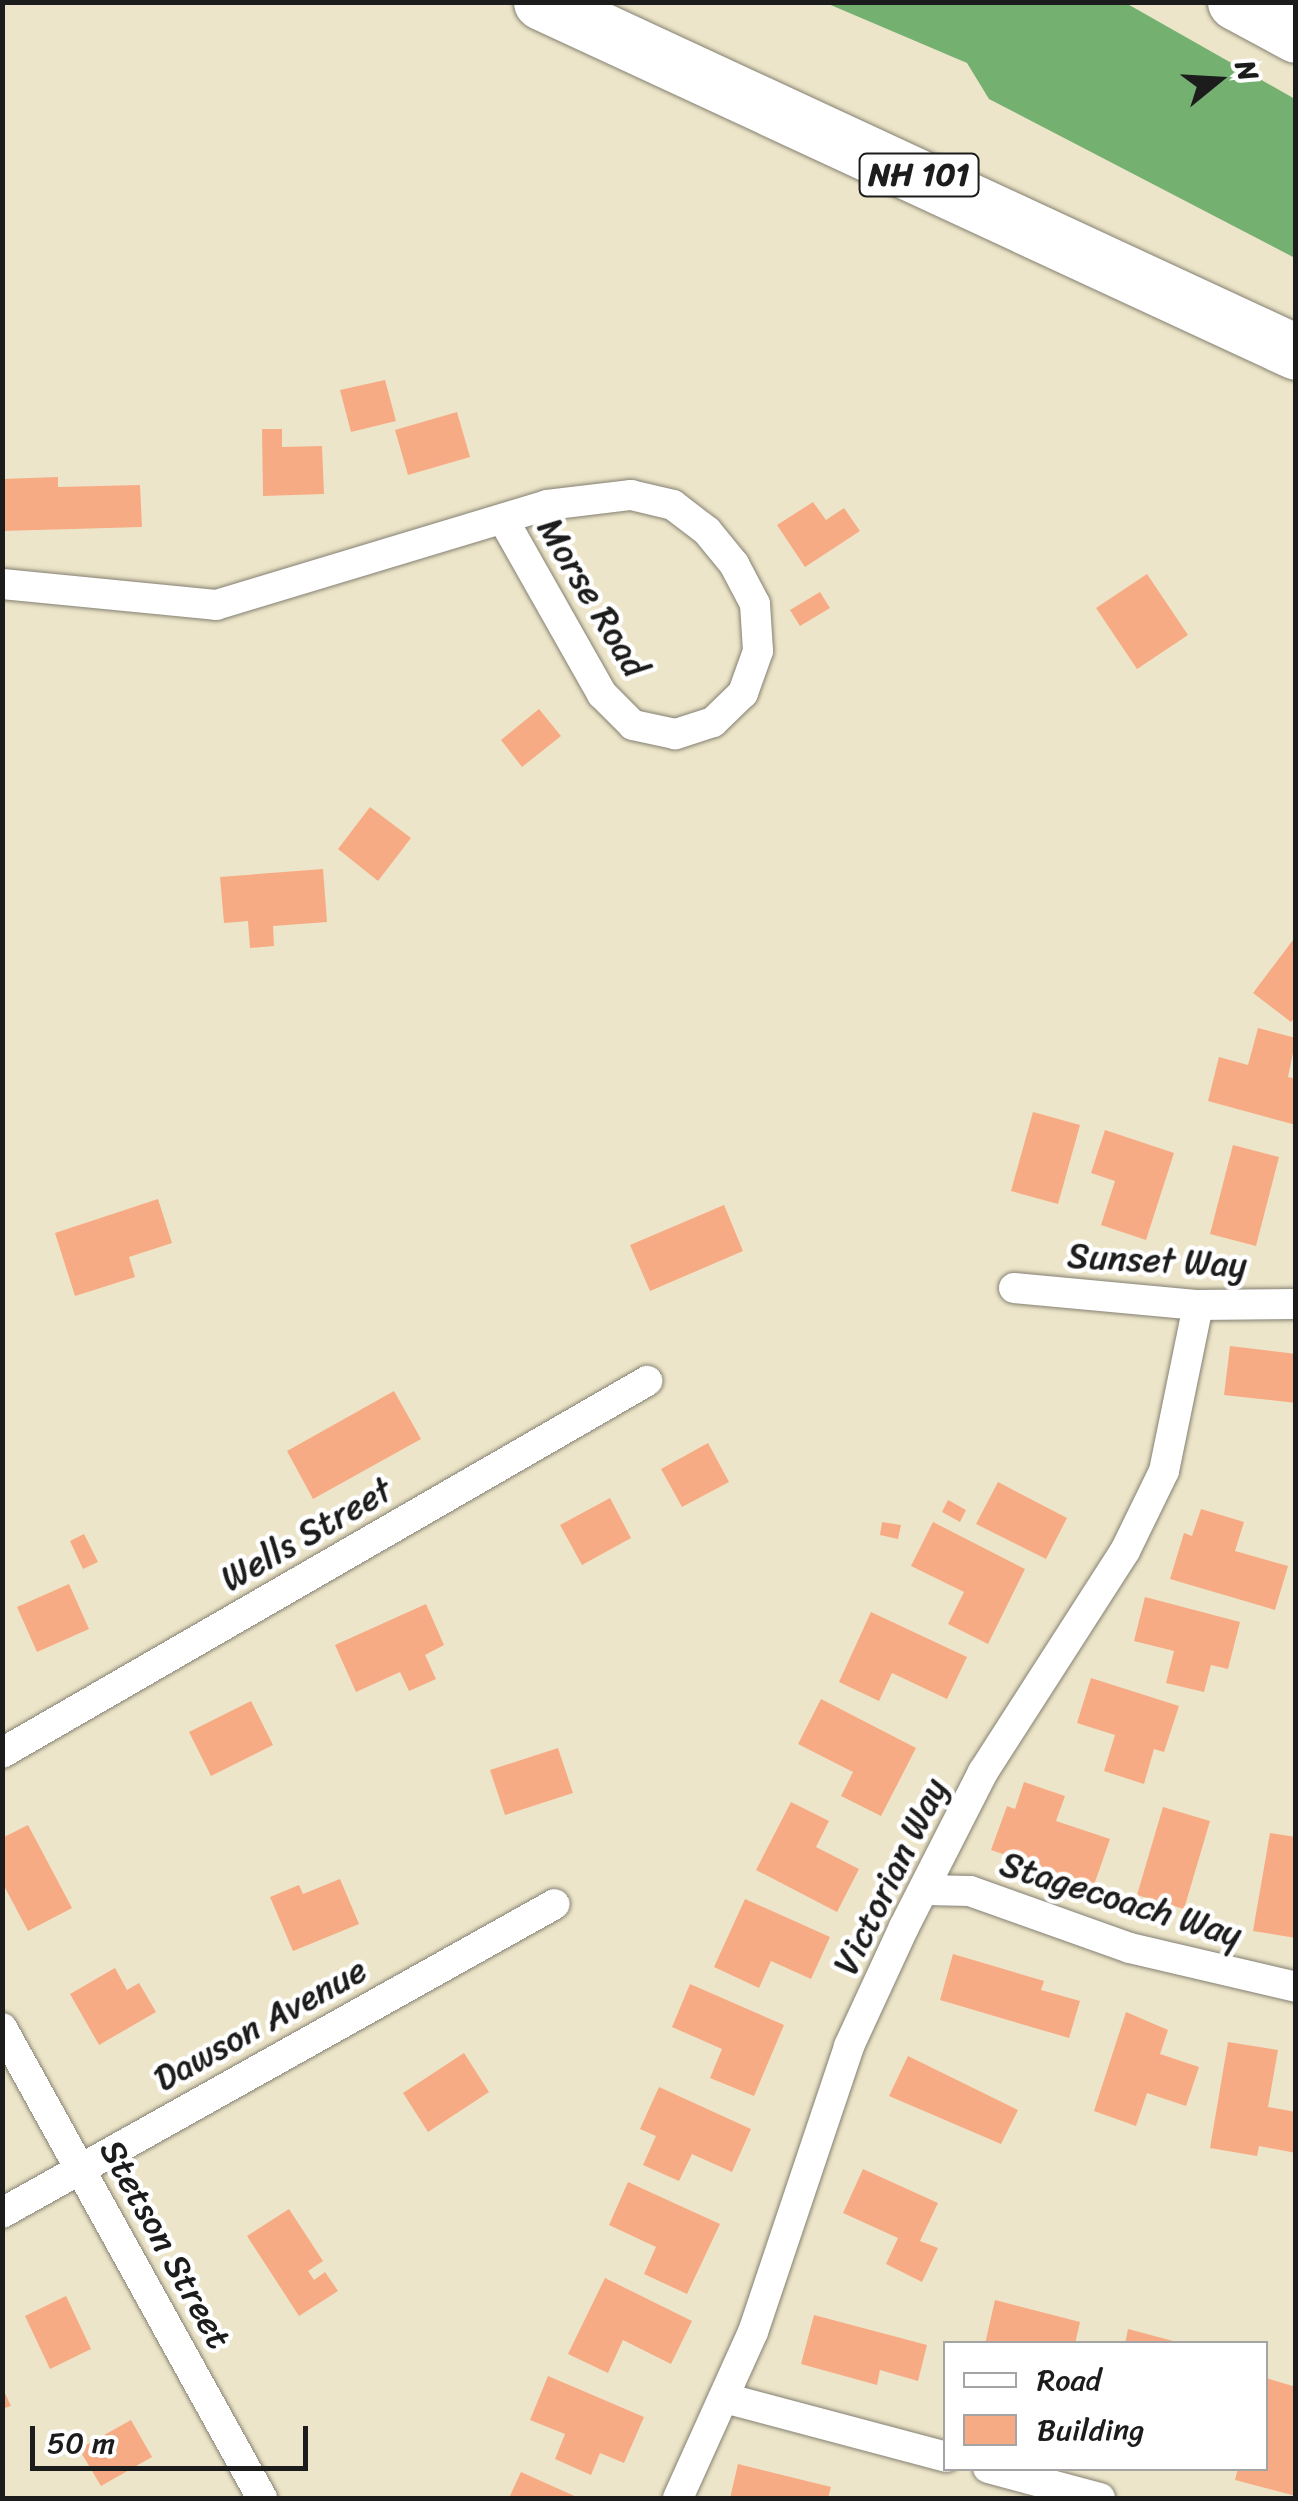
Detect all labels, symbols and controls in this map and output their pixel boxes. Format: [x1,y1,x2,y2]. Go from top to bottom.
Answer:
north arrow [1168,30,1268,130]
text: N [1221,54,1273,87]
road number: NH 101 [856,148,982,202]
street label: Morse Road [529,510,657,684]
street label: Sunset Way [1066,1234,1248,1286]
street label: Wells Street [213,1468,399,1600]
street label: Victorian Way [824,1771,956,1981]
street label: Stagecoach Way [995,1842,1247,1956]
street label: Dawson Avenue [146,1948,374,2100]
street label: Stetson Street [91,2132,241,2356]
legend [943,2341,1268,2471]
text: Road [1037,2353,1101,2407]
text: Building [1037,2403,1144,2457]
scale bar [35,2406,312,2468]
text: 50 m [47,2416,115,2470]

